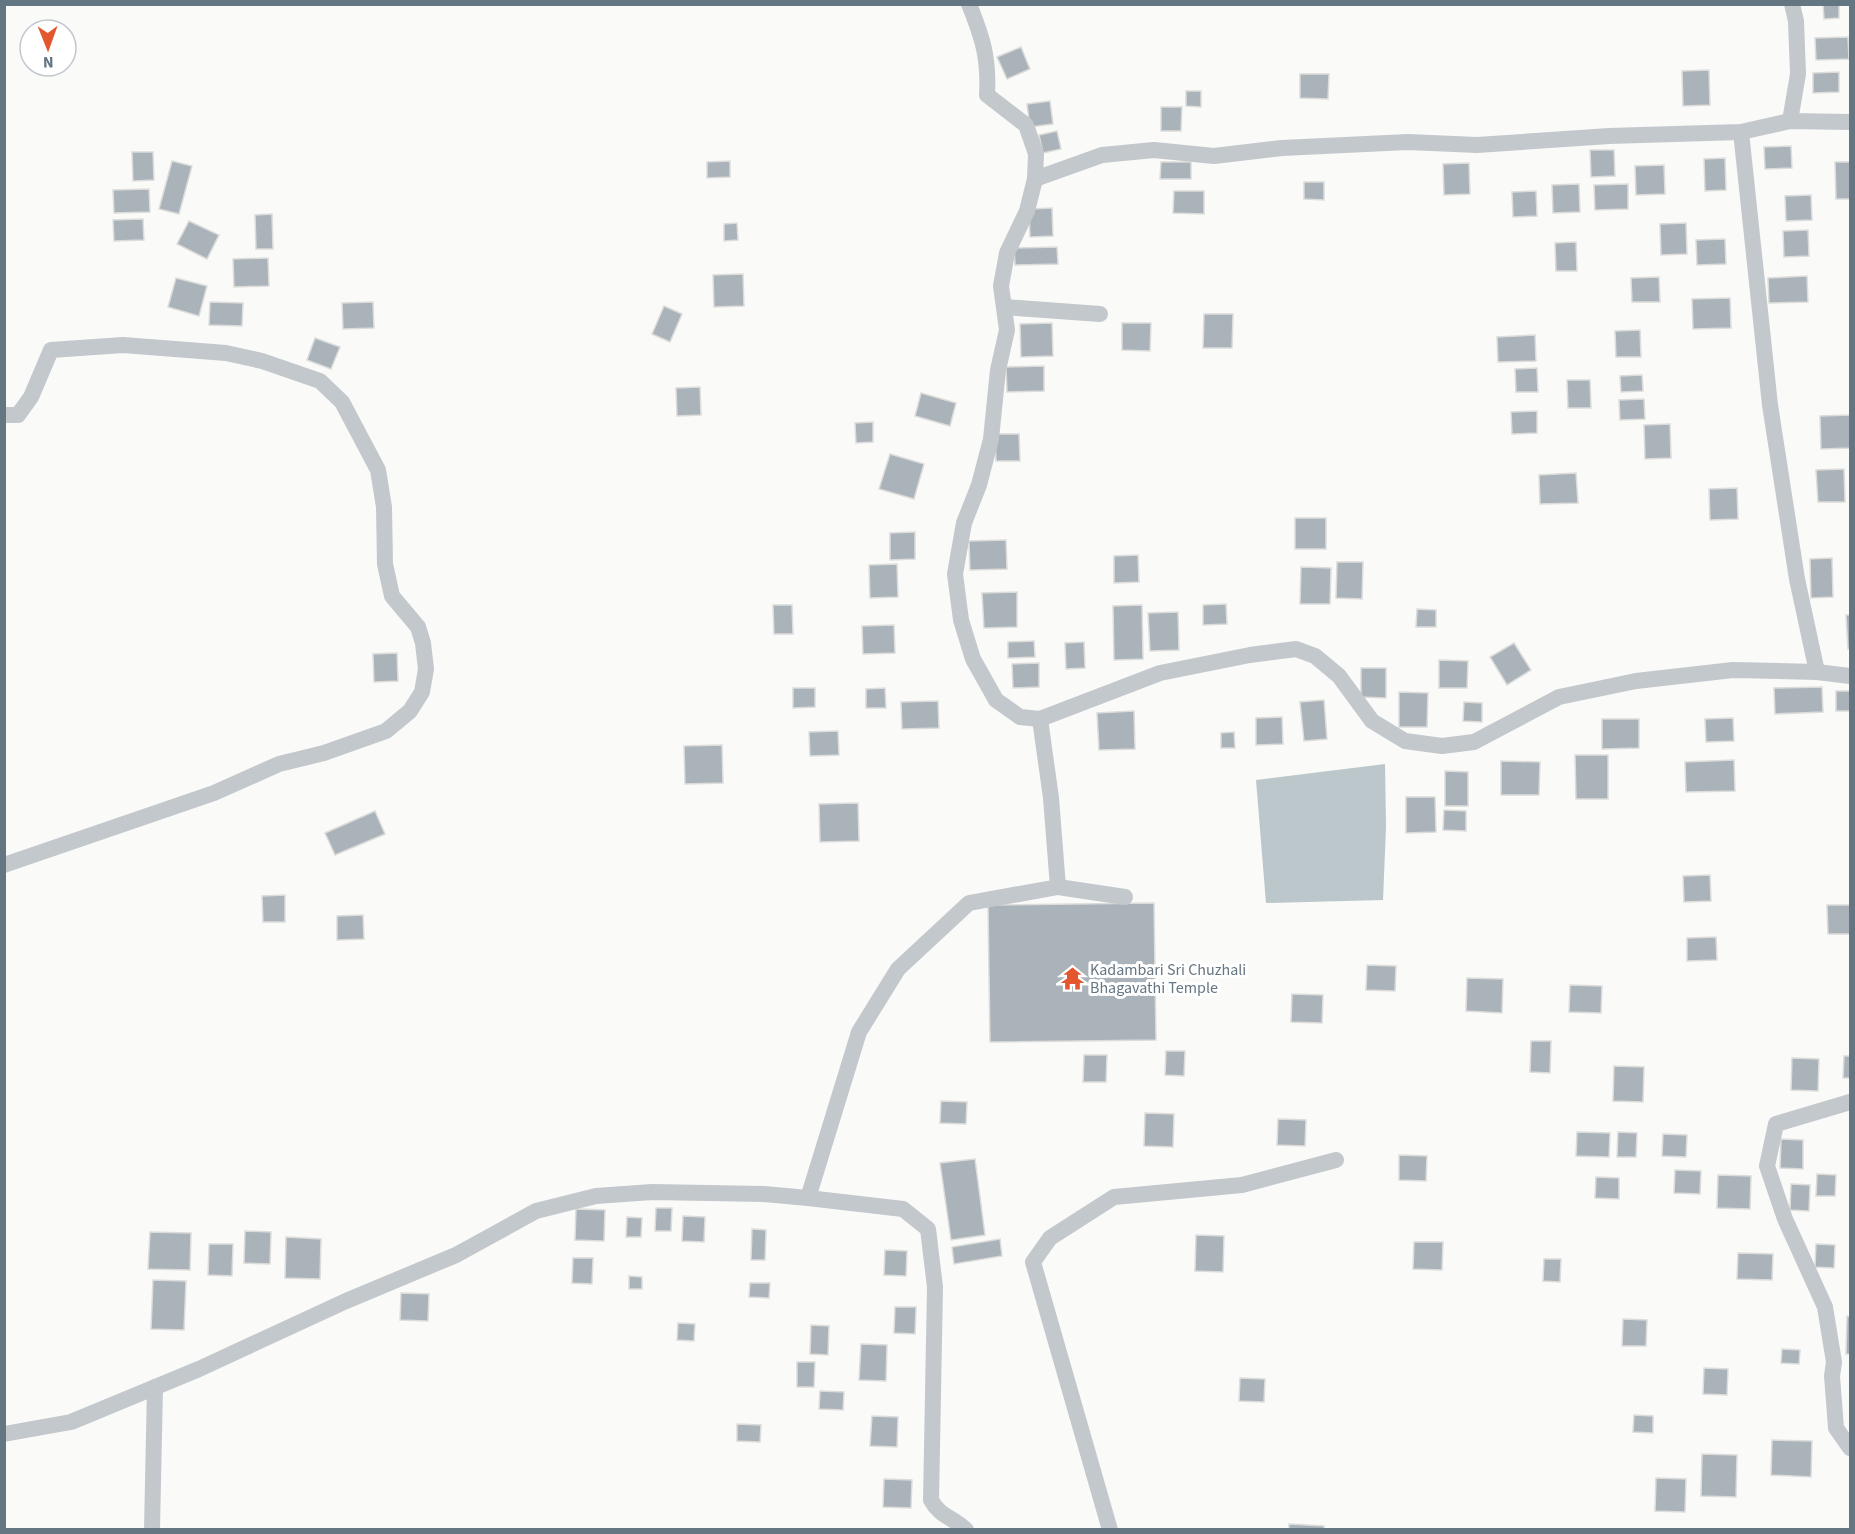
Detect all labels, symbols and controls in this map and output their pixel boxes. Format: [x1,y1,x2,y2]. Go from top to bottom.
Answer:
north arrow [18,18,78,78]
text: N [43,51,54,73]
place label: Kadambari Sri Chuzhali Bhagavathi Temple [1090,959,1246,999]
temple icon: Kadambari Sri Chuzhali Bhagavathi Temple [1059,966,1085,992]

